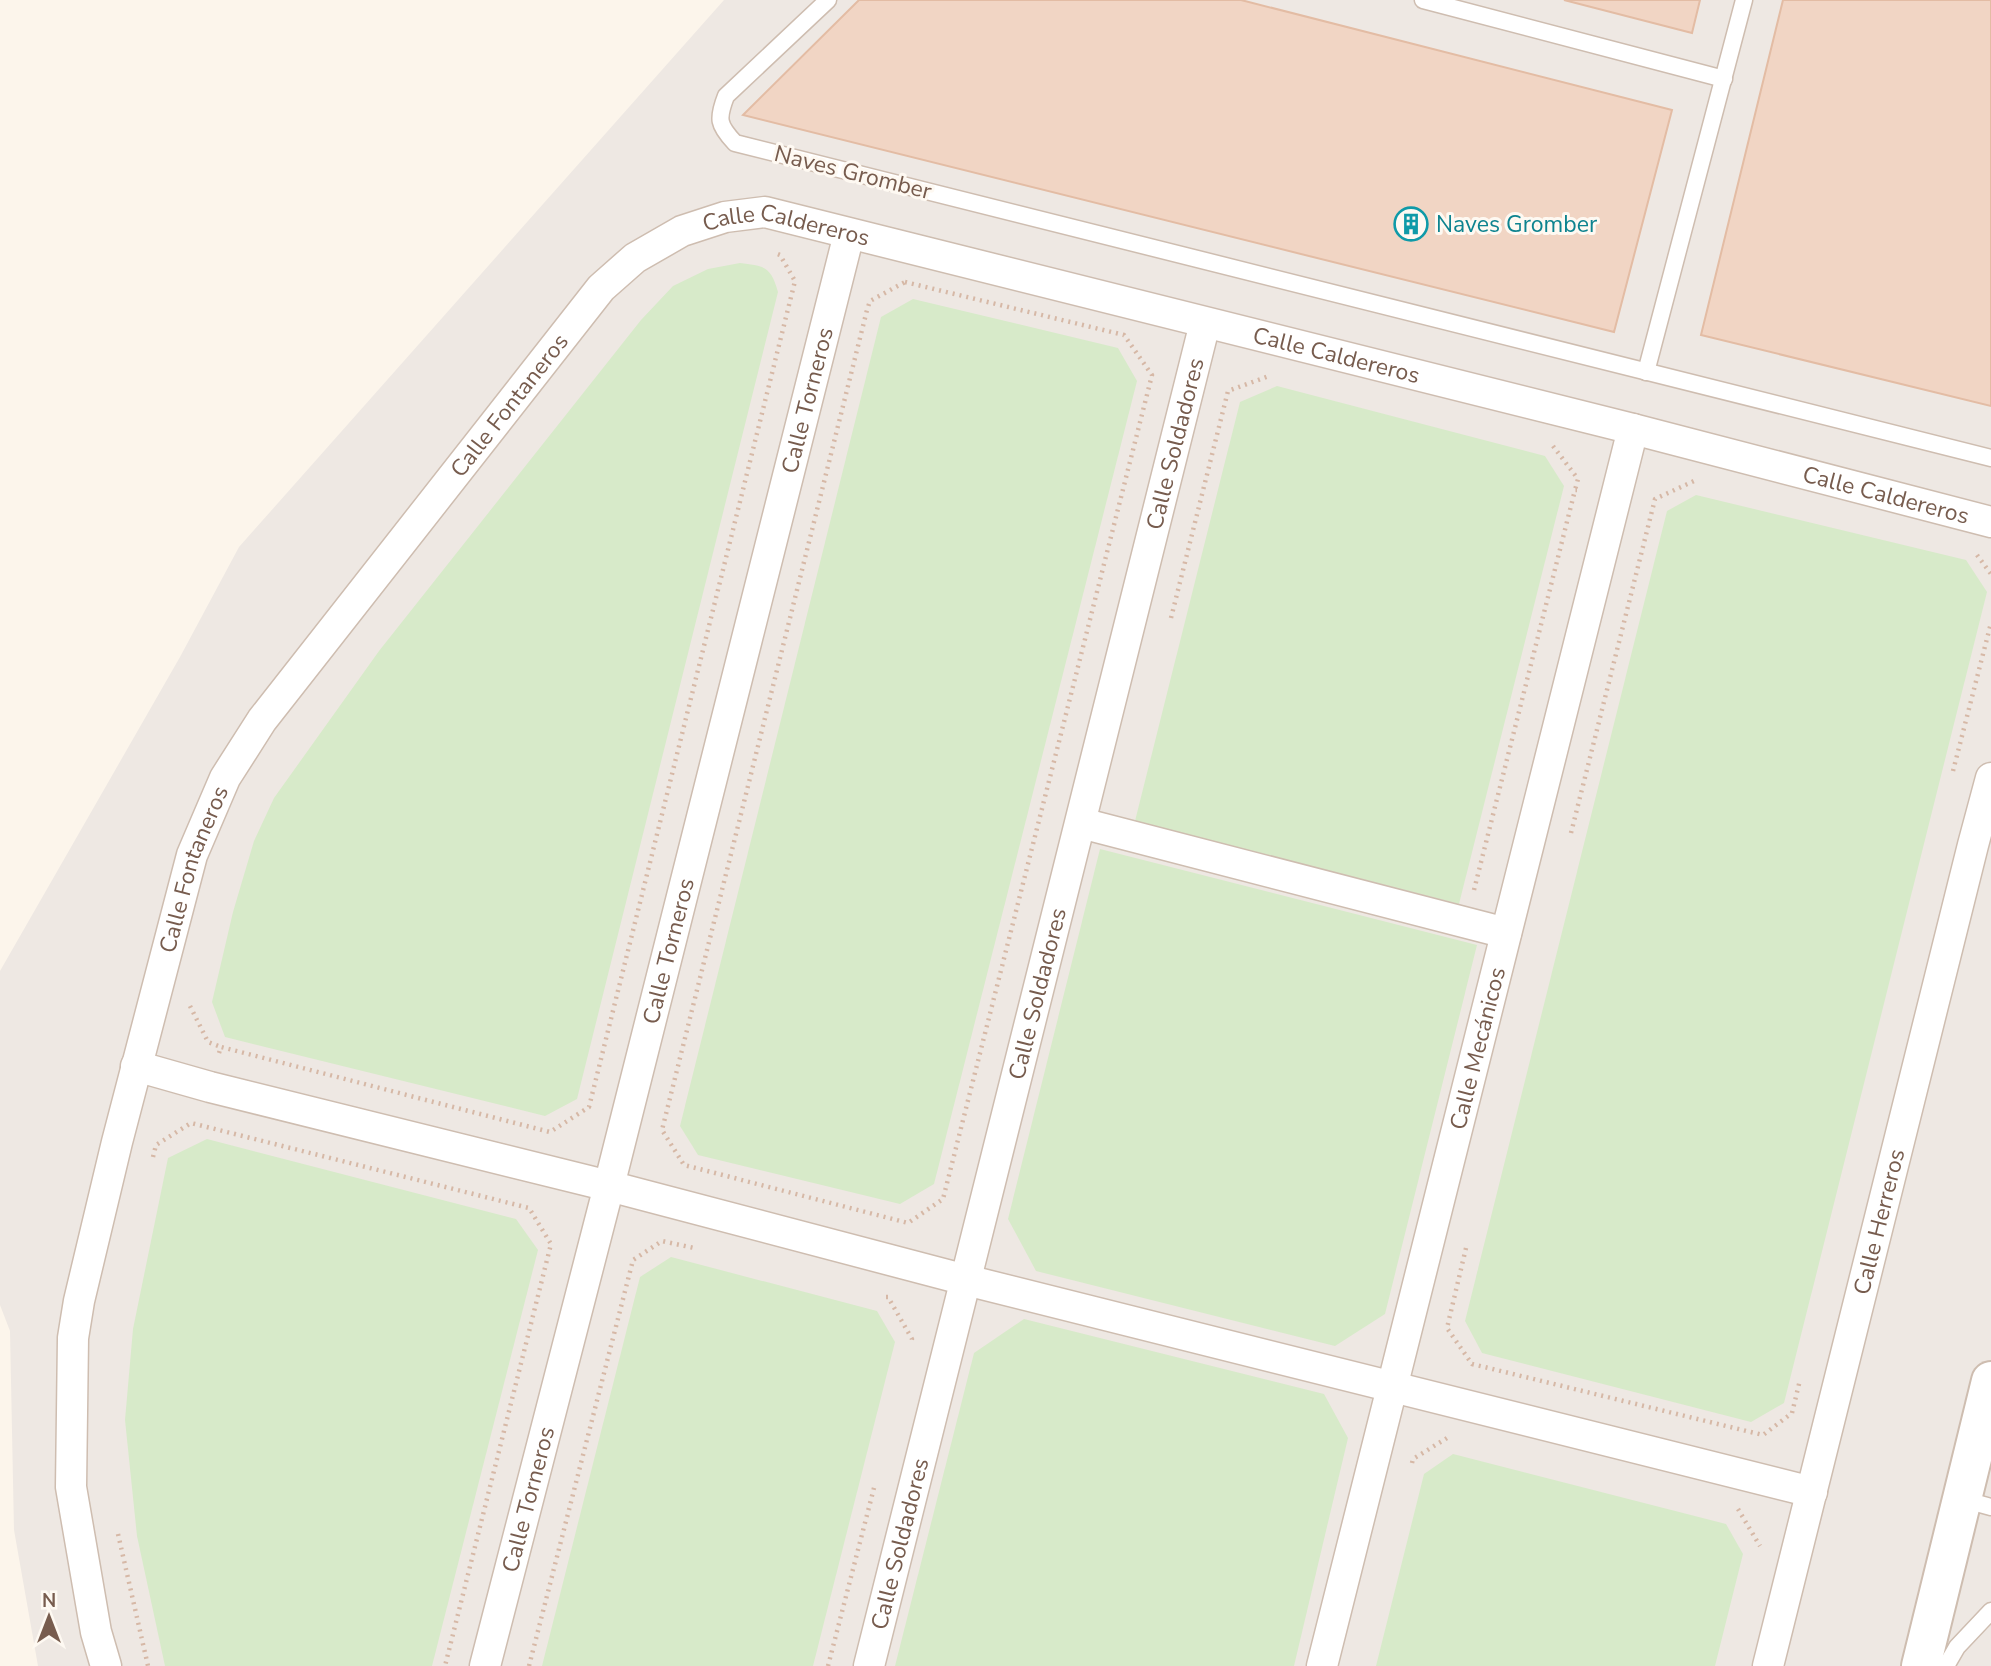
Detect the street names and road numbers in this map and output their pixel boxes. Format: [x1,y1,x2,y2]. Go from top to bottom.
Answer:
street label: Naves Gromber [771,138,936,207]
street label: Calle Caldereros [698,196,873,254]
street label: Calle Caldereros [1250,320,1423,391]
street label: Calle Torneros [774,324,841,477]
street label: Calle Fontaneros [443,327,576,484]
street label: Calle Soldadores [1139,355,1212,533]
street label: Calle Caldereros [1799,459,1972,532]
street label: Calle Fontaneros [152,781,236,956]
street label: Calle Torneros [635,875,702,1027]
street label: Calle Soldadores [1001,905,1074,1083]
street label: Calle Mecánicos [1442,964,1513,1133]
street label: Calle Herreros [1846,1146,1913,1298]
street label: Calle Torneros [495,1423,562,1576]
street label: Calle Soldadores [864,1455,936,1633]

